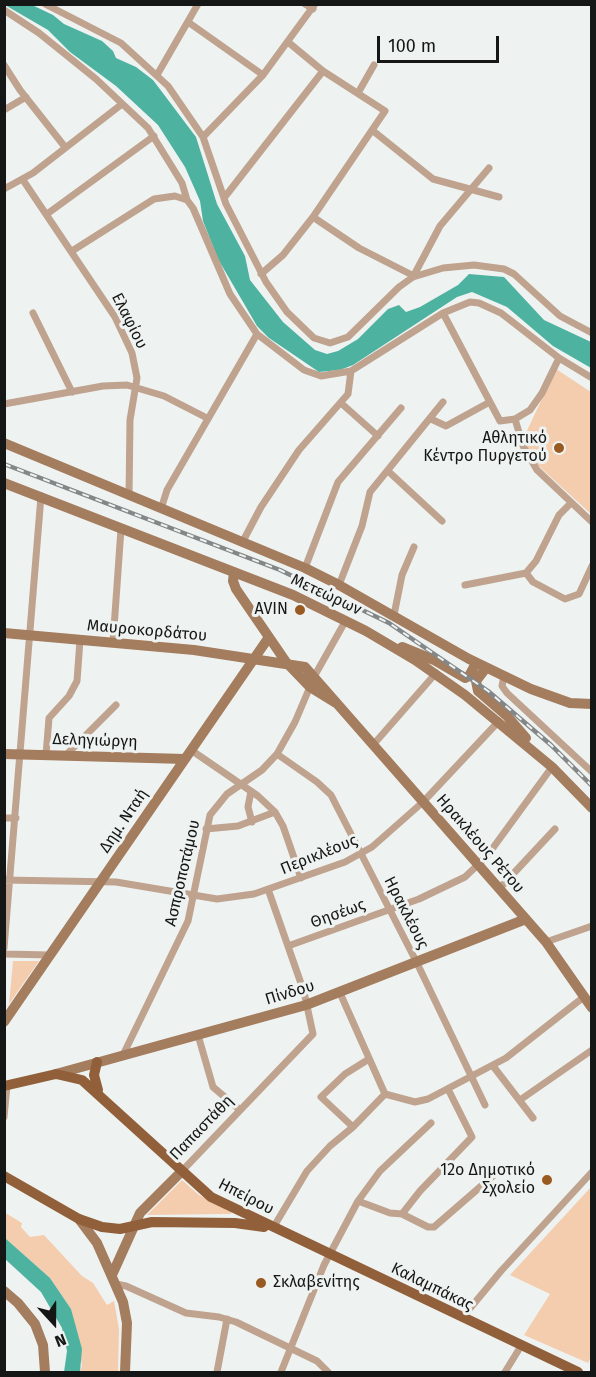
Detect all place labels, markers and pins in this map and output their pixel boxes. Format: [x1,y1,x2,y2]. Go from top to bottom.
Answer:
place label: Αθλητικό Κέντρο Πυργετού [423,429,547,467]
marker: Αθλητικό Κέντρο Πυργετού [552,441,566,455]
place label: AVIN [255,600,288,620]
marker: AVIN [293,603,307,617]
place label: 12ο Δημοτικό Σχολείο [440,1161,535,1199]
marker: 12ο Δημοτικό Σχολείο [540,1173,554,1187]
place label: Σκλαβενίτης [273,1273,360,1293]
marker: Σκλαβενίτης [254,1276,268,1290]

